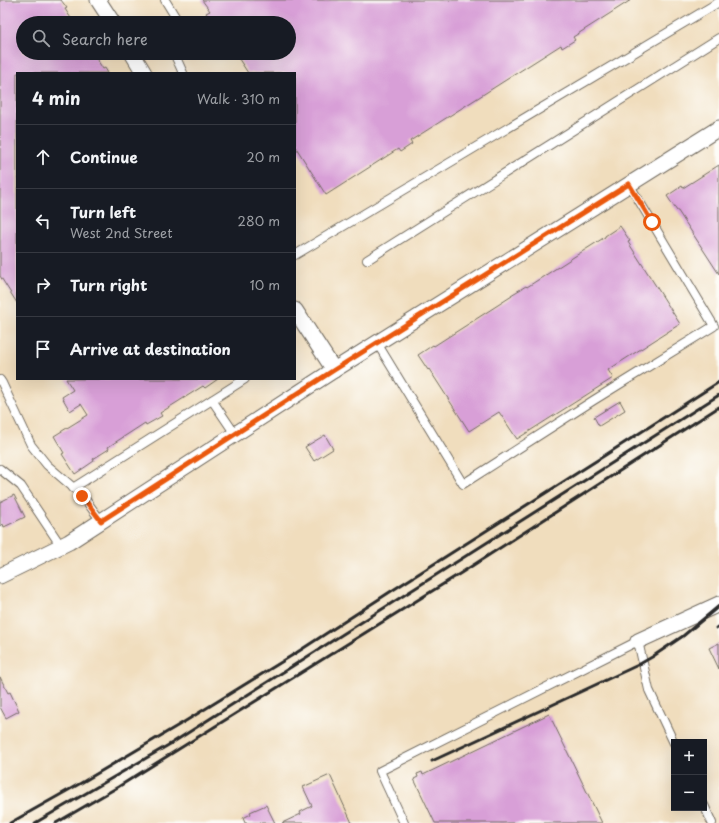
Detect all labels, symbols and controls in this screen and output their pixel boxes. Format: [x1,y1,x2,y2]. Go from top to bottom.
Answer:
search box [16,16,296,60]
icon: search [30,27,52,49]
text: Search here [62,27,148,50]
text: 4 min [32,85,80,111]
text: Walk · 310 m [197,89,280,108]
text: Continue [70,145,138,168]
icon: ahead [32,146,54,168]
text: 20 m [246,147,280,166]
text: Turn left [70,200,136,223]
icon: left [32,210,54,232]
text: 280 m [238,211,280,230]
route start [643,213,661,231]
text: West 2nd Street [70,223,173,242]
text: Turn right [70,273,147,296]
icon: right [32,274,54,296]
text: 10 m [250,275,280,294]
text: Arrive at destination [70,337,231,360]
icon: arrive [32,338,54,360]
route end [73,487,91,505]
map controls [671,739,707,811]
button: + [671,739,707,775]
button: − [671,775,707,811]

